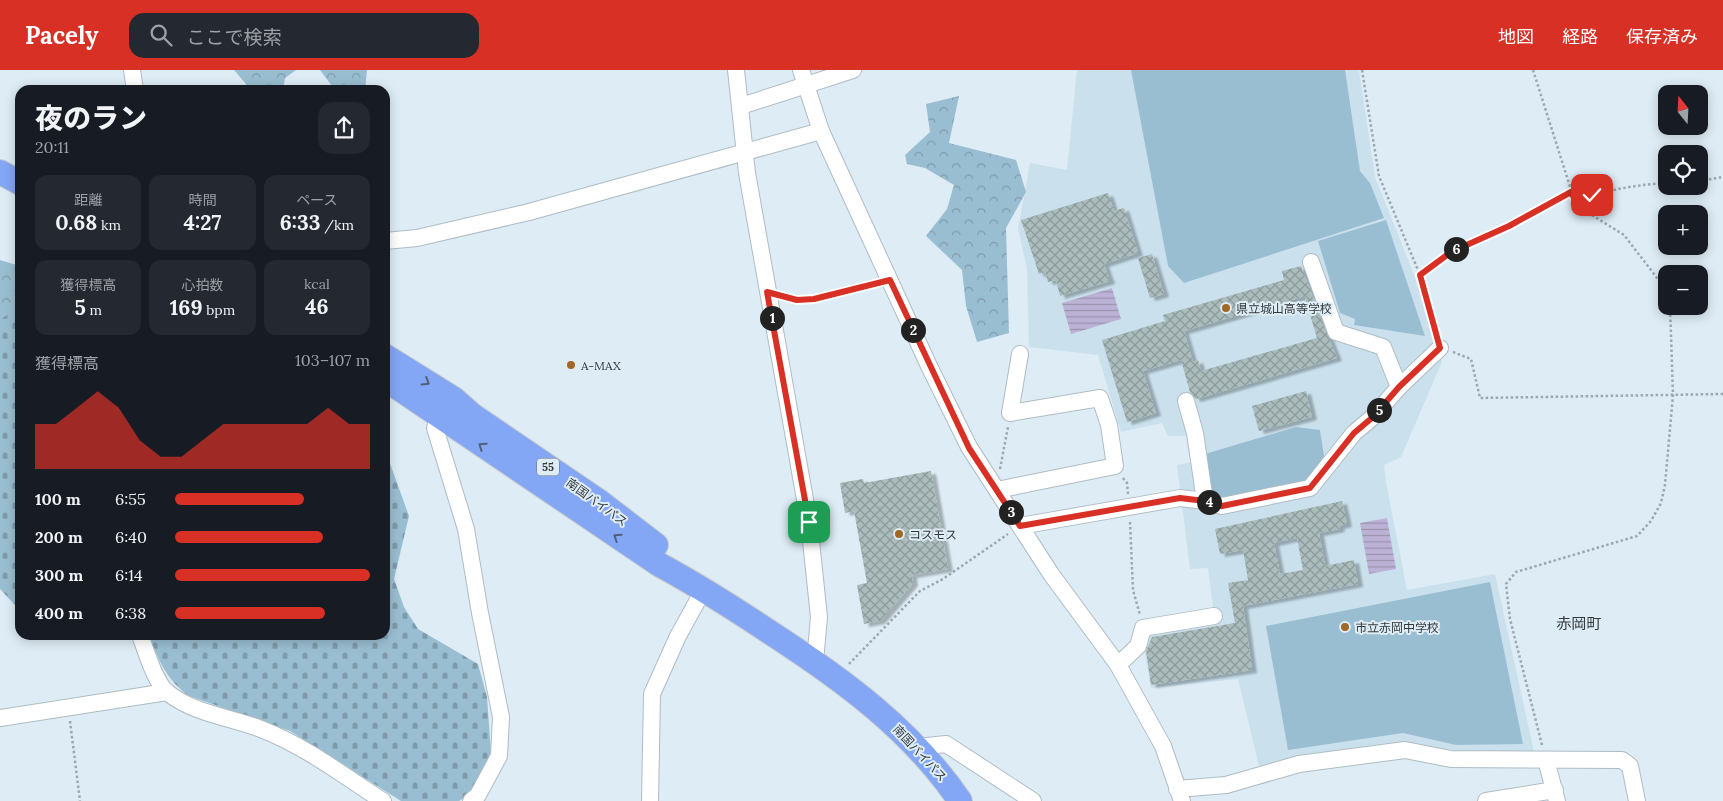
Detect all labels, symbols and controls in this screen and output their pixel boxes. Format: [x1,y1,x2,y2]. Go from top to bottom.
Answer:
search box [129,13,479,58]
text: Pacely [25,20,99,51]
icon: search [147,21,175,49]
text: ここで検索 [187,25,282,49]
text: 地図 [1498,25,1534,48]
text: 経路 [1562,25,1598,48]
text: 保存済み [1626,25,1698,48]
north arrow [1658,85,1708,135]
map controls [1658,85,1708,315]
text: 夜のラン [35,100,147,136]
button: share [318,102,370,154]
text: 20:11 [35,137,69,157]
button: locate [1658,145,1708,195]
pin [1571,174,1613,216]
icon: check [1578,181,1606,209]
text: 距離 [74,191,102,209]
text: 時間 [188,191,216,209]
text: ペース [296,191,337,209]
button: + [1658,205,1708,255]
text: 0.68 [55,209,97,236]
text: 4:27 [184,209,221,236]
text: 6:33 [280,209,321,236]
text: km [97,216,121,234]
text: /km [321,216,354,234]
pin: 6 [1444,236,1468,262]
text: 6 [1452,240,1461,258]
button: − [1658,265,1708,315]
text: kcal [304,275,330,293]
text: 獲得標高 [60,276,116,294]
text: 心拍数 [181,276,223,294]
text: 46 [305,293,329,320]
text: 5 [74,294,86,321]
text: 169 [170,294,202,321]
text: m [86,301,102,319]
text: bpm [202,301,235,319]
place label: 県立城山高等学校 [1236,301,1332,316]
marker: 県立城山高等学校 [1220,302,1232,314]
pin: 1 [760,306,784,330]
text: 1 [770,309,775,327]
pin: 2 [900,318,926,342]
text: 2 [910,321,917,339]
text: 103–107 m [295,350,370,370]
text: 獲得標高 [35,353,99,373]
place label: A-MAX [580,358,621,373]
marker: A-MAX [565,359,577,371]
one-way arrow [421,376,430,385]
pin: 5 [1366,398,1392,422]
text: 5 [1376,401,1383,419]
one-way arrow [478,443,488,452]
road number: 55 [537,458,559,476]
street label: 南国バイパス [564,475,630,529]
text: 100 m [35,489,81,509]
text: 6:55 [115,489,146,509]
pin: 4 [1196,490,1222,514]
text: 4 [1206,493,1213,511]
pin: 3 [998,500,1024,524]
pin [788,501,830,543]
text: 3 [1008,503,1015,521]
icon: arrive [795,508,823,536]
text: 200 m [35,527,83,547]
text: 6:40 [115,527,147,547]
place label: コスモス [909,527,957,542]
marker: コスモス [893,528,905,540]
one-way arrow [613,533,622,543]
text: 300 m [35,565,83,585]
text: 6:14 [115,565,143,585]
text: 400 m [35,603,83,623]
text: 6:38 [115,603,146,623]
district label: 赤岡町 [1556,614,1602,633]
place label: 市立赤岡中学校 [1355,620,1439,635]
marker: 市立赤岡中学校 [1339,621,1351,633]
street label: 南国バイパス [890,722,950,784]

